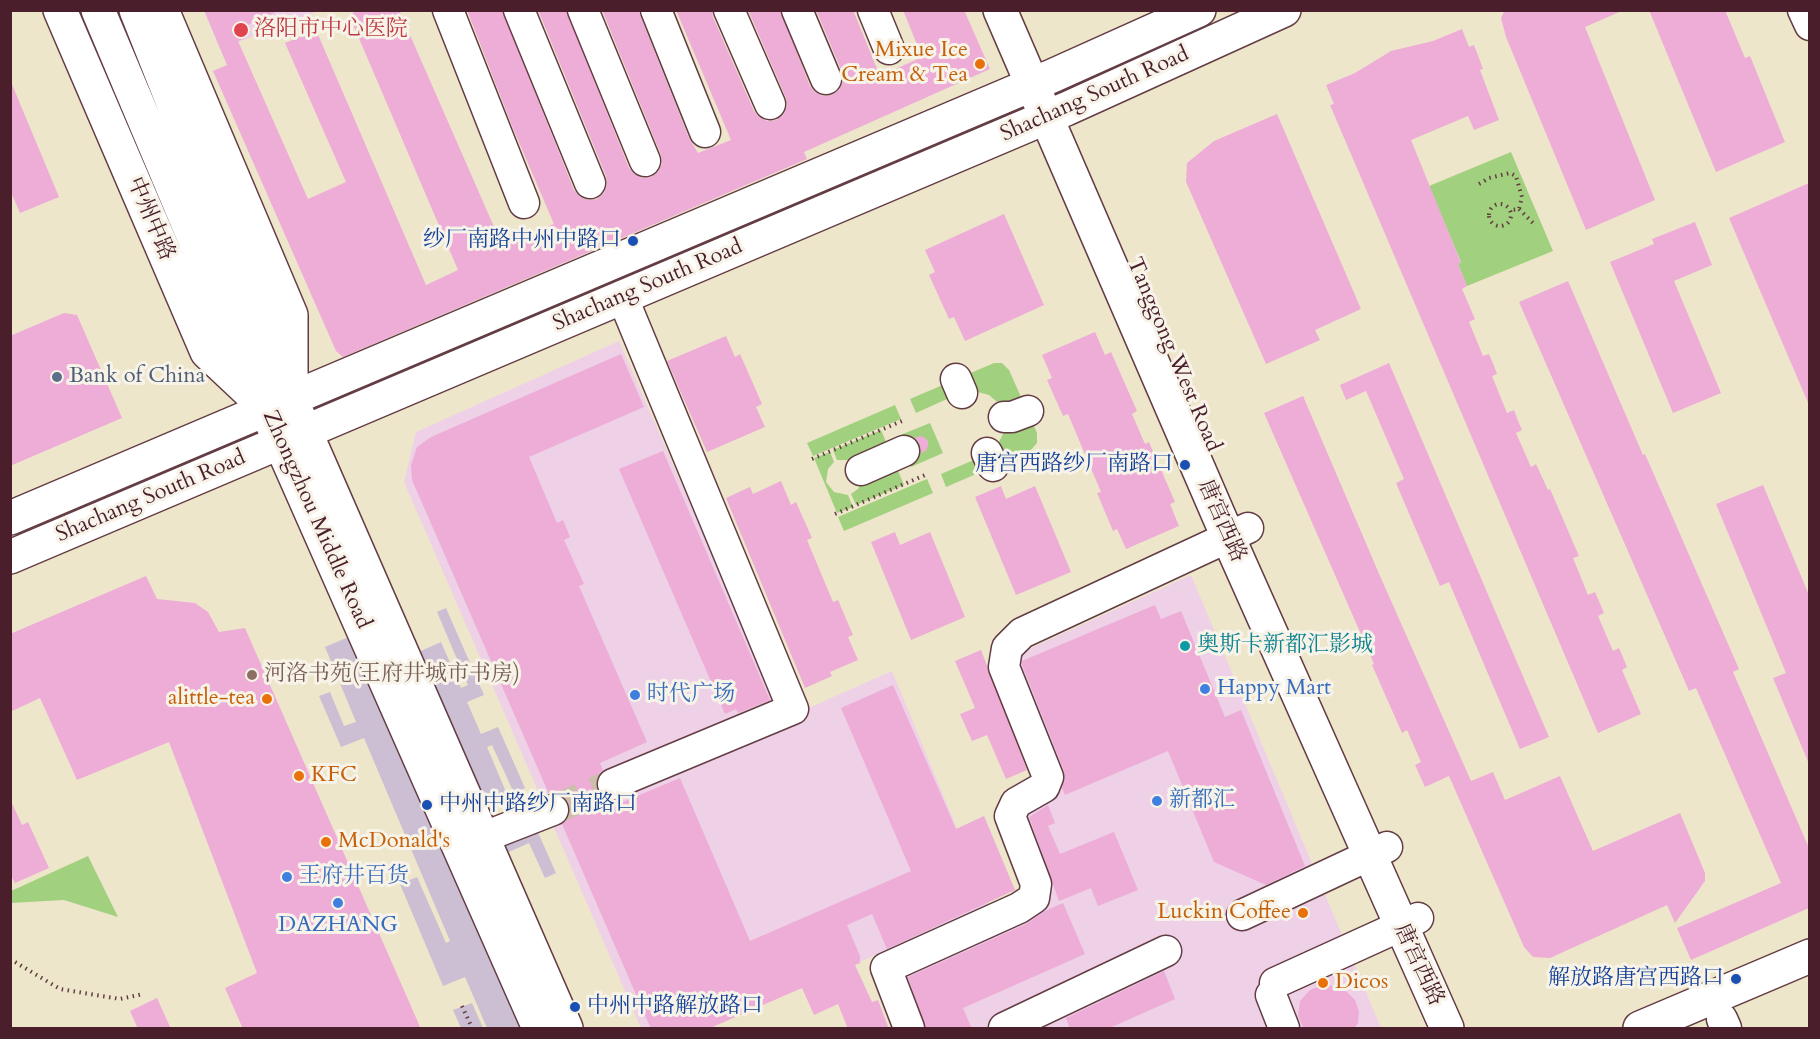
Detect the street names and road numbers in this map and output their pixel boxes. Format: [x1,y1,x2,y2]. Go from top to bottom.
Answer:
street label: Shachang South Road [997,42,1193,148]
street label: 中州中路 [121,173,179,265]
street label: Shachang South Road [549,234,747,338]
street label: Tanggong West Road [1120,254,1226,456]
street label: Zhongzhou Middle Road [256,407,376,633]
street label: Shachang South Road [52,445,250,549]
street label: 唐宫西路 [1191,475,1251,567]
street label: 唐宫西路 [1387,920,1449,1010]

